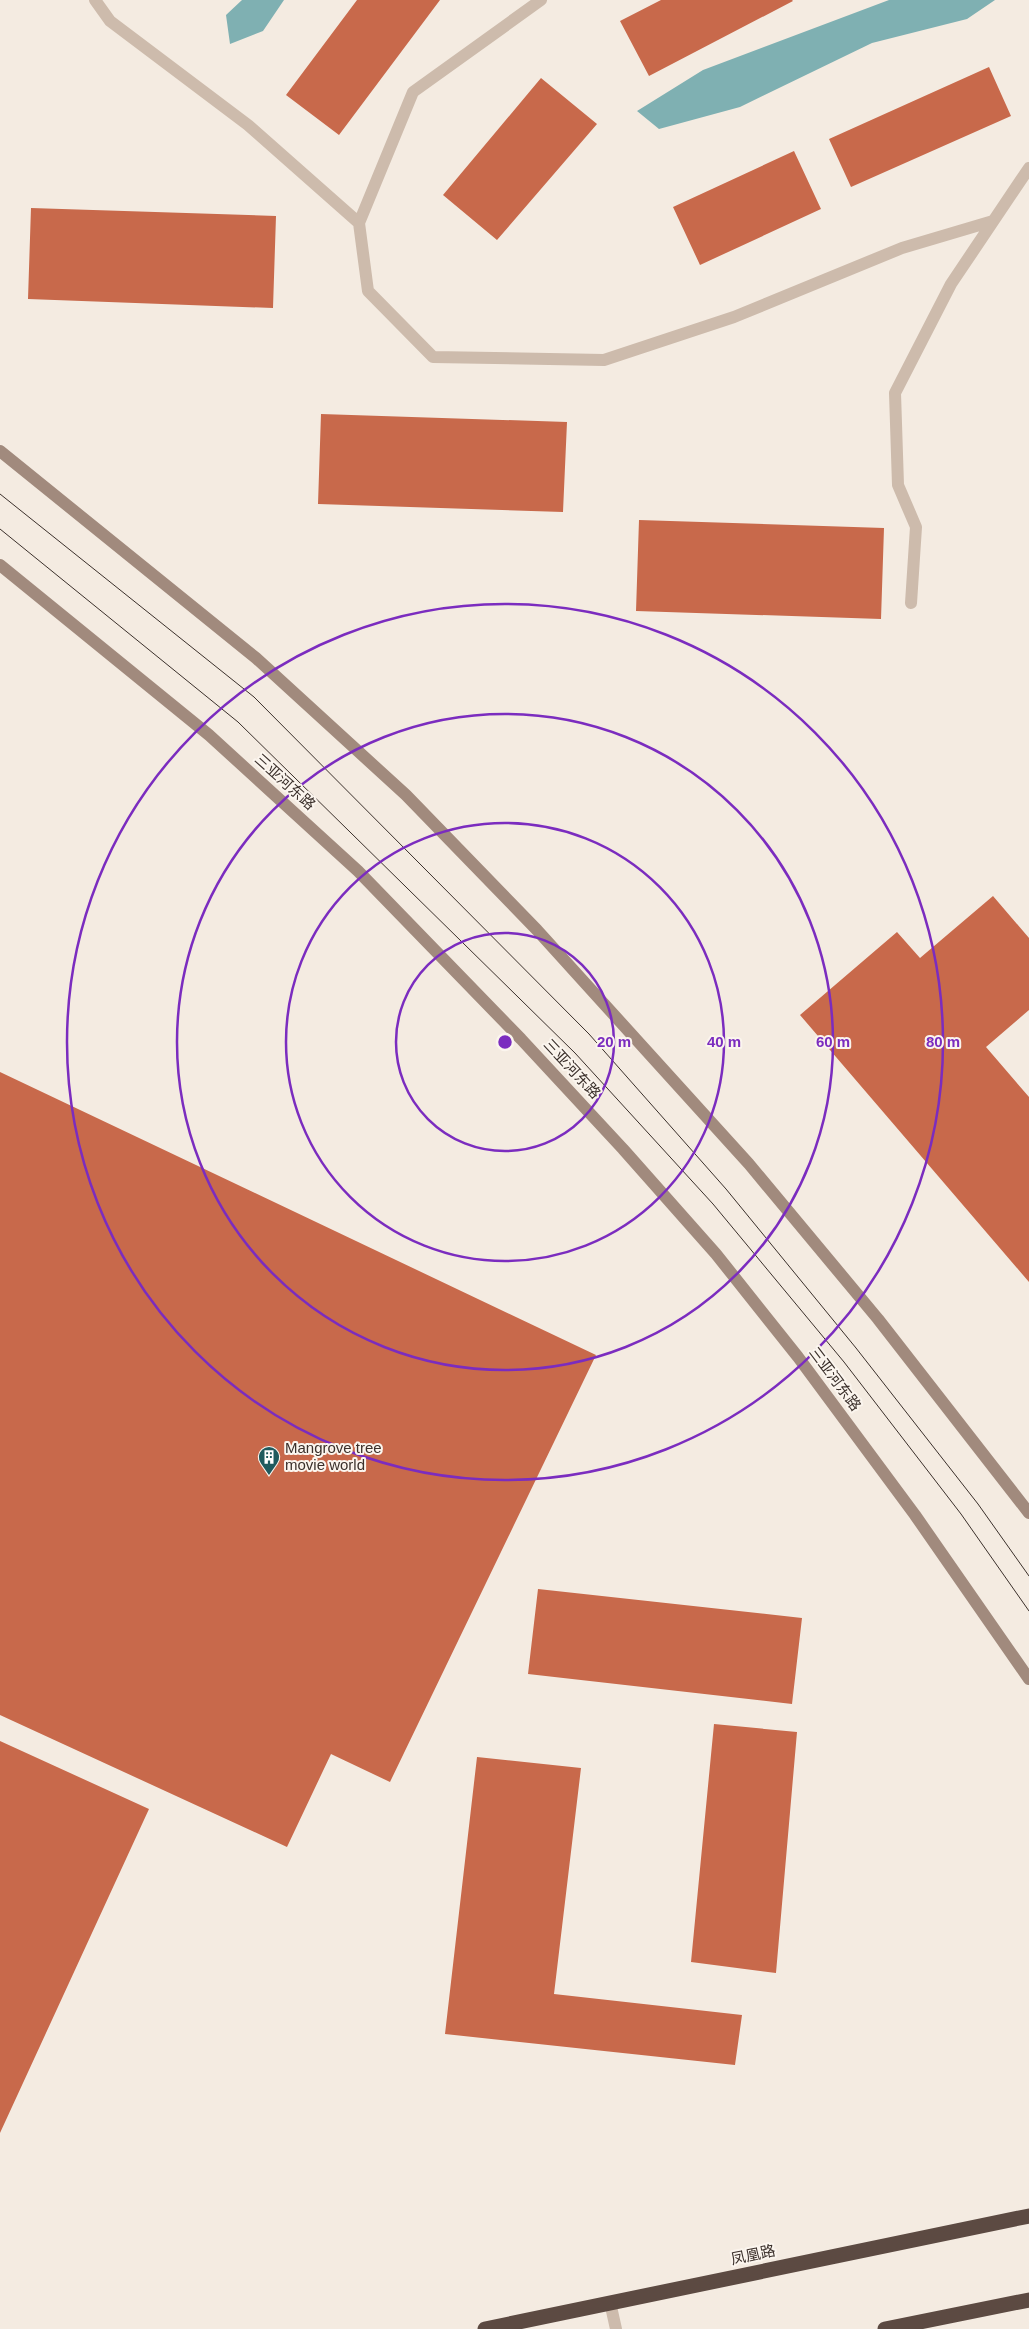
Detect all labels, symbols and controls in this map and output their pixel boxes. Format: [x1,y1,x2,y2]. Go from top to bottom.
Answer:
street label: 三亚河东路 [252,750,319,813]
centre of rings [496,1033,514,1051]
text: 20 m [597,1033,631,1050]
text: 40 m [707,1033,741,1050]
text: 60 m [816,1033,850,1050]
text: 80 m [926,1033,960,1050]
street label: 三亚河东路 [541,1035,604,1102]
street label: 三亚河东路 [806,1344,865,1414]
place label: Mangrove tree movie world [285,1439,382,1473]
building icon: Mangrove tree movie world [257,1445,281,1476]
street label: 凤凰路 [729,2242,777,2268]

